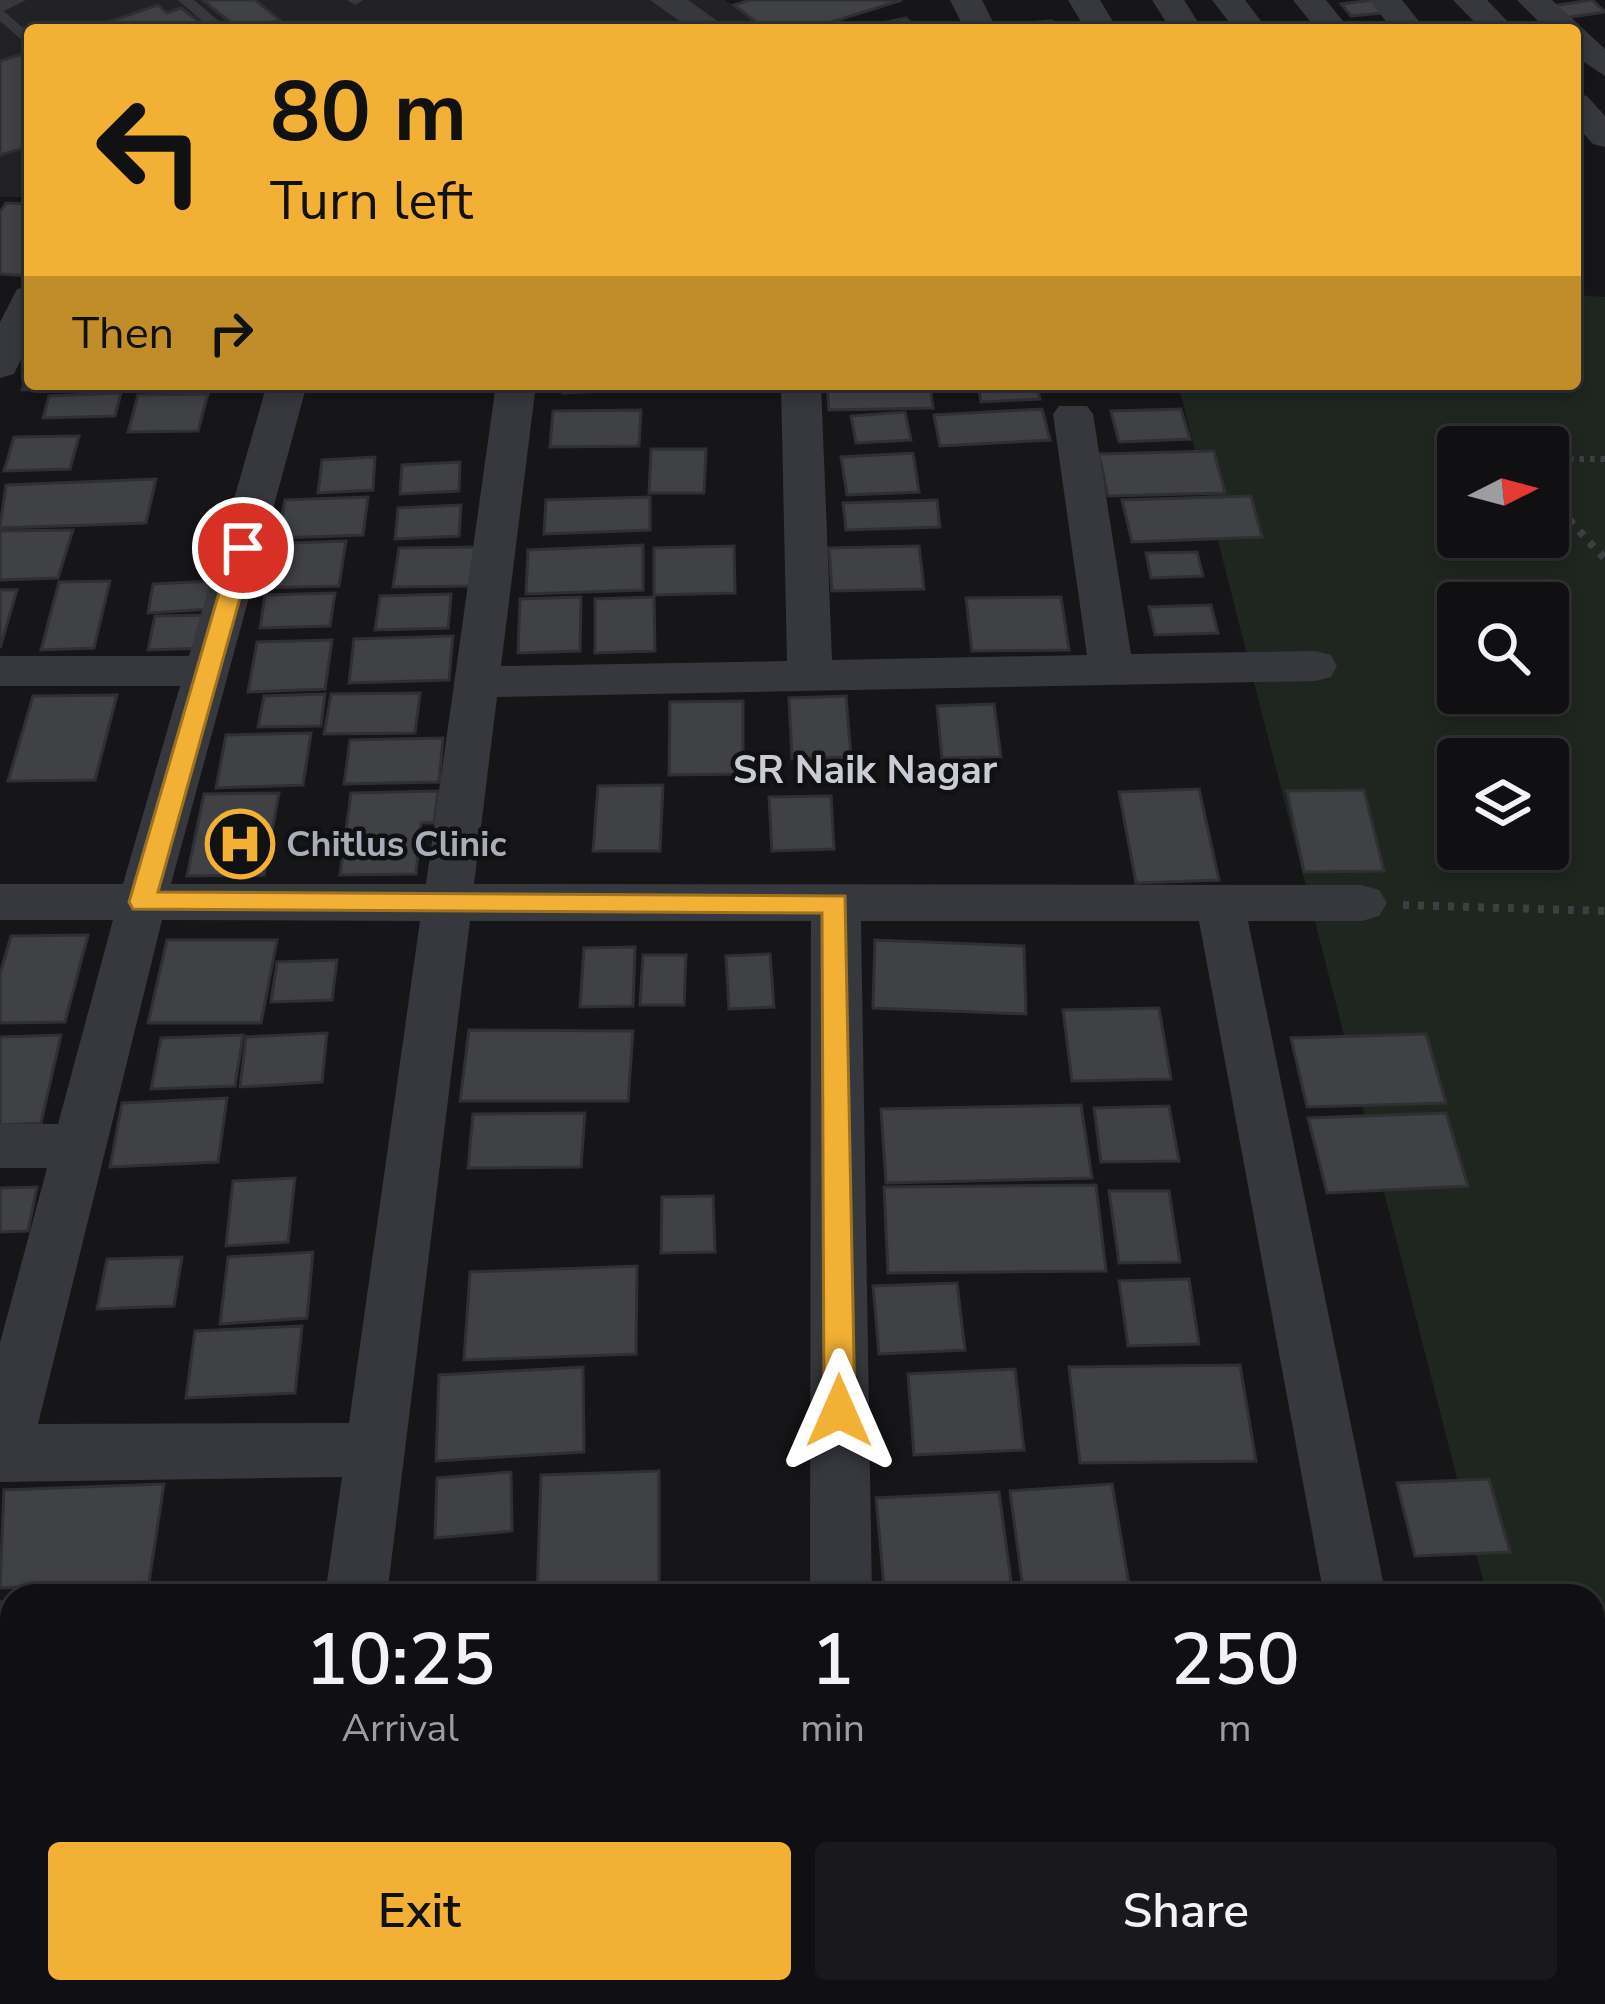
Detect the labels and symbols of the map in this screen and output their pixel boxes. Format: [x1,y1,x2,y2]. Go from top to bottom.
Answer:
north arrow [1437,426,1569,558]
pin [192,497,294,599]
district label: SR Naik Nagar [733,744,998,797]
hospital icon: Chitlus Clinic [205,809,275,879]
place label: Chitlus Clinic [286,820,506,869]
position arrow [776,1348,902,1474]

